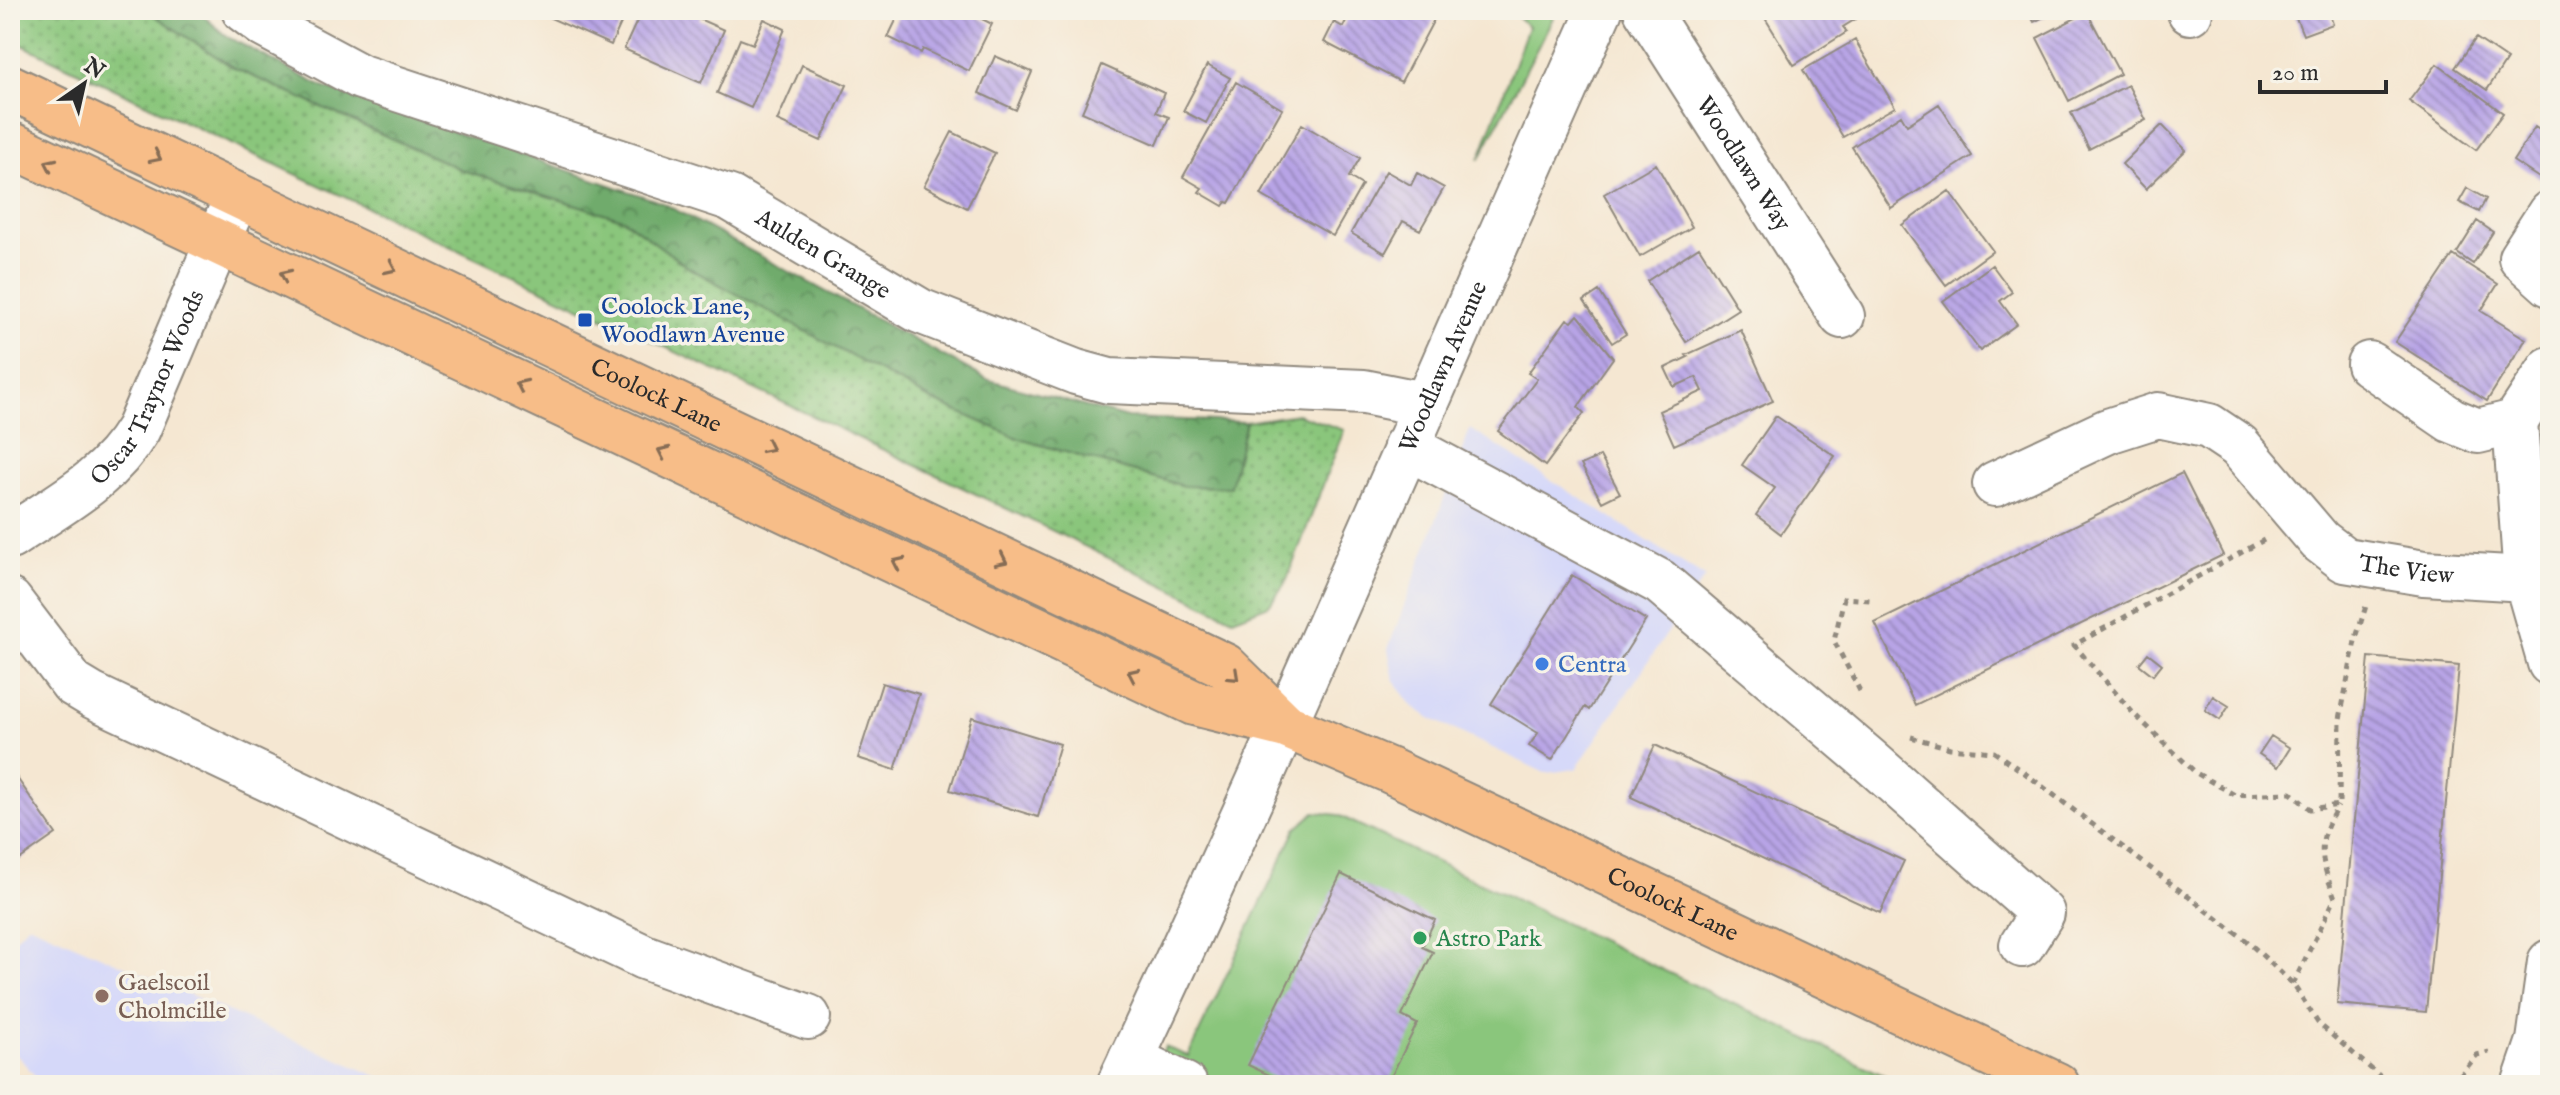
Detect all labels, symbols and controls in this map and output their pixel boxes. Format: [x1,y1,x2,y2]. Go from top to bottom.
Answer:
north arrow [44,44,124,124]
scale bar [2260,44,2386,94]
text: N [78,52,110,86]
text: 20 m [2272,58,2319,89]
street label: Woodlawn Way [1688,91,1798,237]
one-way arrow [148,147,162,163]
one-way arrow [44,158,59,174]
street label: Aulden Grange [748,202,896,307]
one-way arrow [383,259,397,275]
one-way arrow [279,269,294,285]
street label: Woodlawn Avenue [1393,277,1495,458]
street label: Oscar Traynor Woods [84,286,212,493]
place label: Coolock Lane, Woodlawn Avenue [601,292,785,351]
marker: Coolock Lane, Woodlawn Avenue [576,311,594,329]
street label: Coolock Lane [585,352,726,441]
one-way arrow [515,379,529,395]
one-way arrow [759,437,774,453]
one-way arrow [657,445,672,461]
street label: The View [2357,549,2456,592]
one-way arrow [994,550,1008,566]
one-way arrow [892,557,907,573]
place label: Centra [1558,650,1627,681]
marker: Centra [1533,655,1551,673]
one-way arrow [1225,666,1239,681]
one-way arrow [1127,668,1142,684]
street label: Coolock Lane [1601,861,1743,950]
place label: Astro Park [1435,924,1542,955]
marker: Astro Park [1411,929,1429,947]
place label: Gaelscoil Cholmcille [118,968,227,1027]
marker: Gaelscoil Cholmcille [93,987,111,1005]

